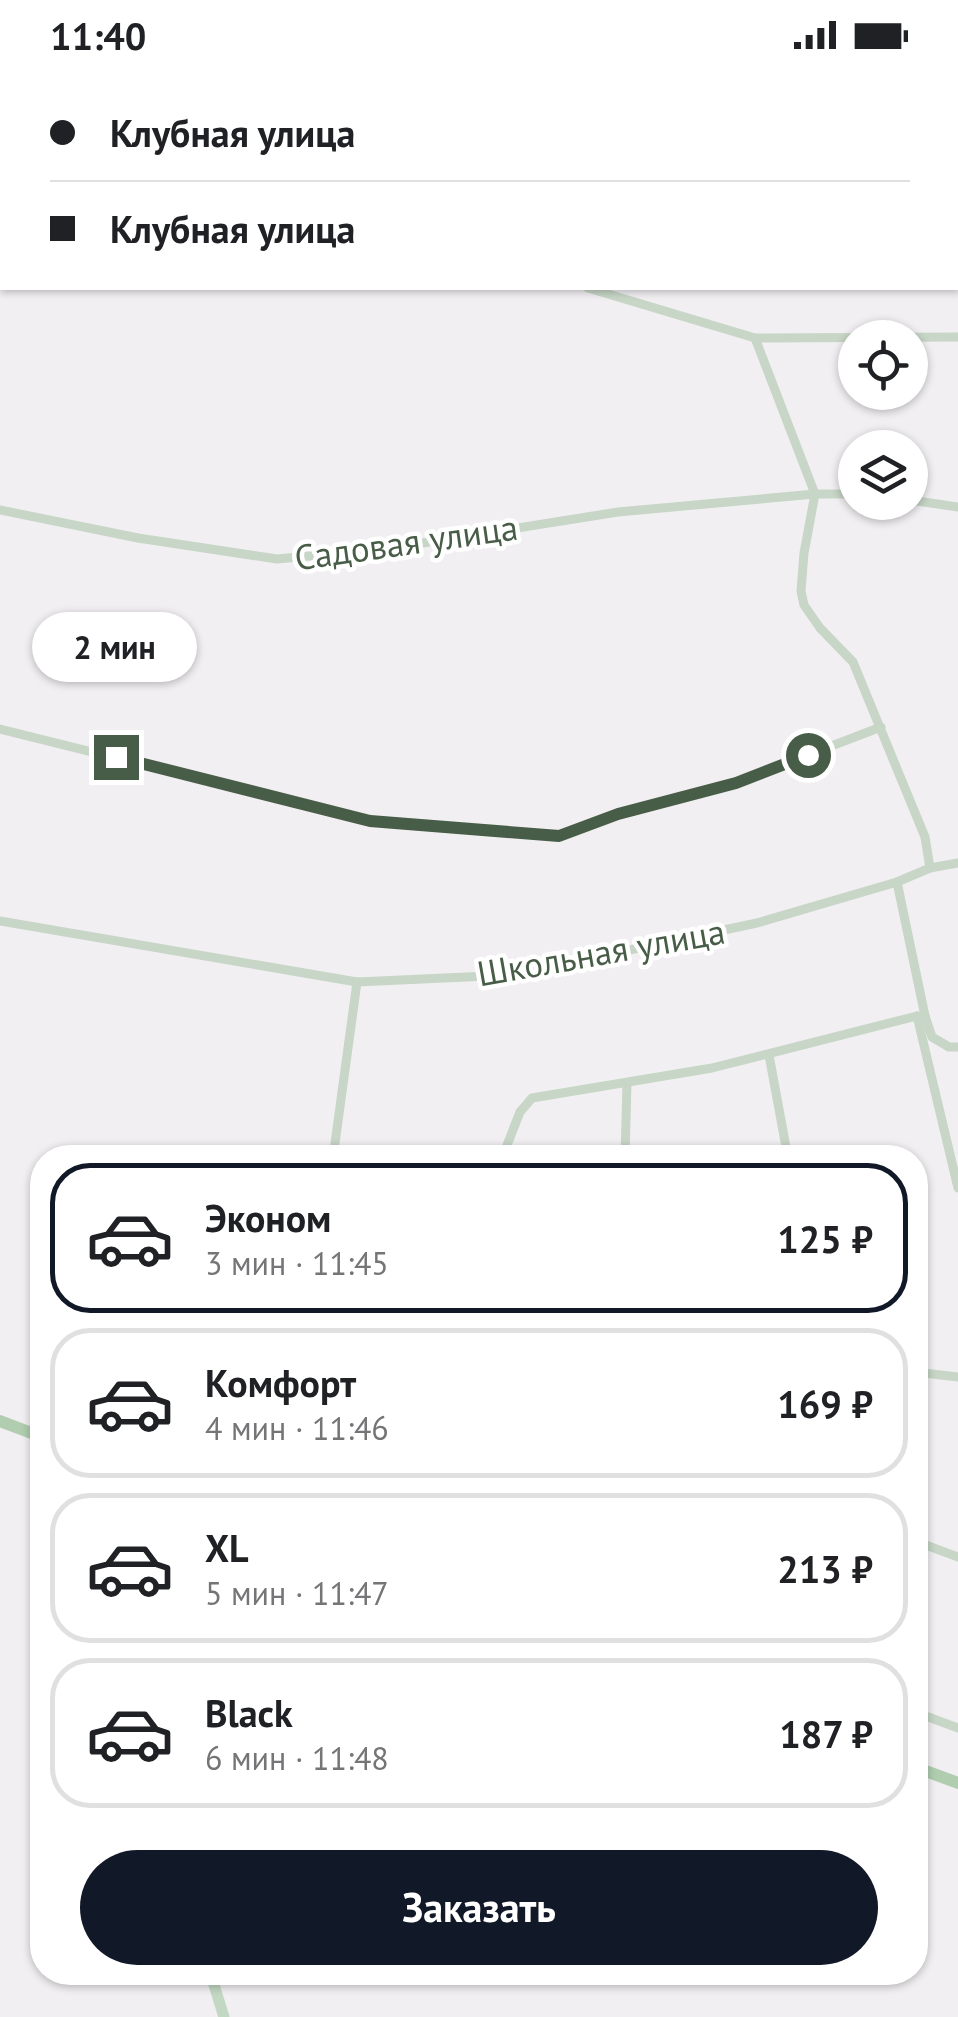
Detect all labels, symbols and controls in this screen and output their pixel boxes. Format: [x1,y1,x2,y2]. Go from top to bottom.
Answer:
text: 11:40 [50,11,146,60]
text: Клубная улица [110,108,355,157]
text: Клубная улица [110,204,355,253]
map controls [838,320,928,520]
button: locate [838,320,928,410]
button: layers [838,430,928,520]
street label: Садовая улица [291,504,521,580]
callout: 2 мин [34,612,198,682]
text: 2 мин [73,626,156,668]
route start [786,733,831,778]
route end [94,735,139,780]
street label: Школьная улица [474,908,728,996]
icon: car [85,1193,175,1283]
text: Эконом [205,1193,331,1242]
text: 125 ₽ [777,1214,873,1263]
text: 3 мин · 11:45 [205,1242,389,1284]
icon: car [85,1358,175,1448]
text: Комфорт [205,1358,356,1407]
text: 169 ₽ [777,1379,873,1428]
text: 4 мин · 11:46 [205,1407,389,1449]
icon: car [85,1523,175,1613]
text: XL [205,1523,249,1572]
text: 213 ₽ [777,1544,873,1593]
text: 5 мин · 11:47 [205,1572,389,1614]
icon: car [85,1688,175,1778]
text: Black [205,1688,293,1737]
text: 187 ₽ [779,1709,873,1758]
text: 6 мин · 11:48 [205,1737,389,1779]
button: Заказать [80,1850,878,1965]

